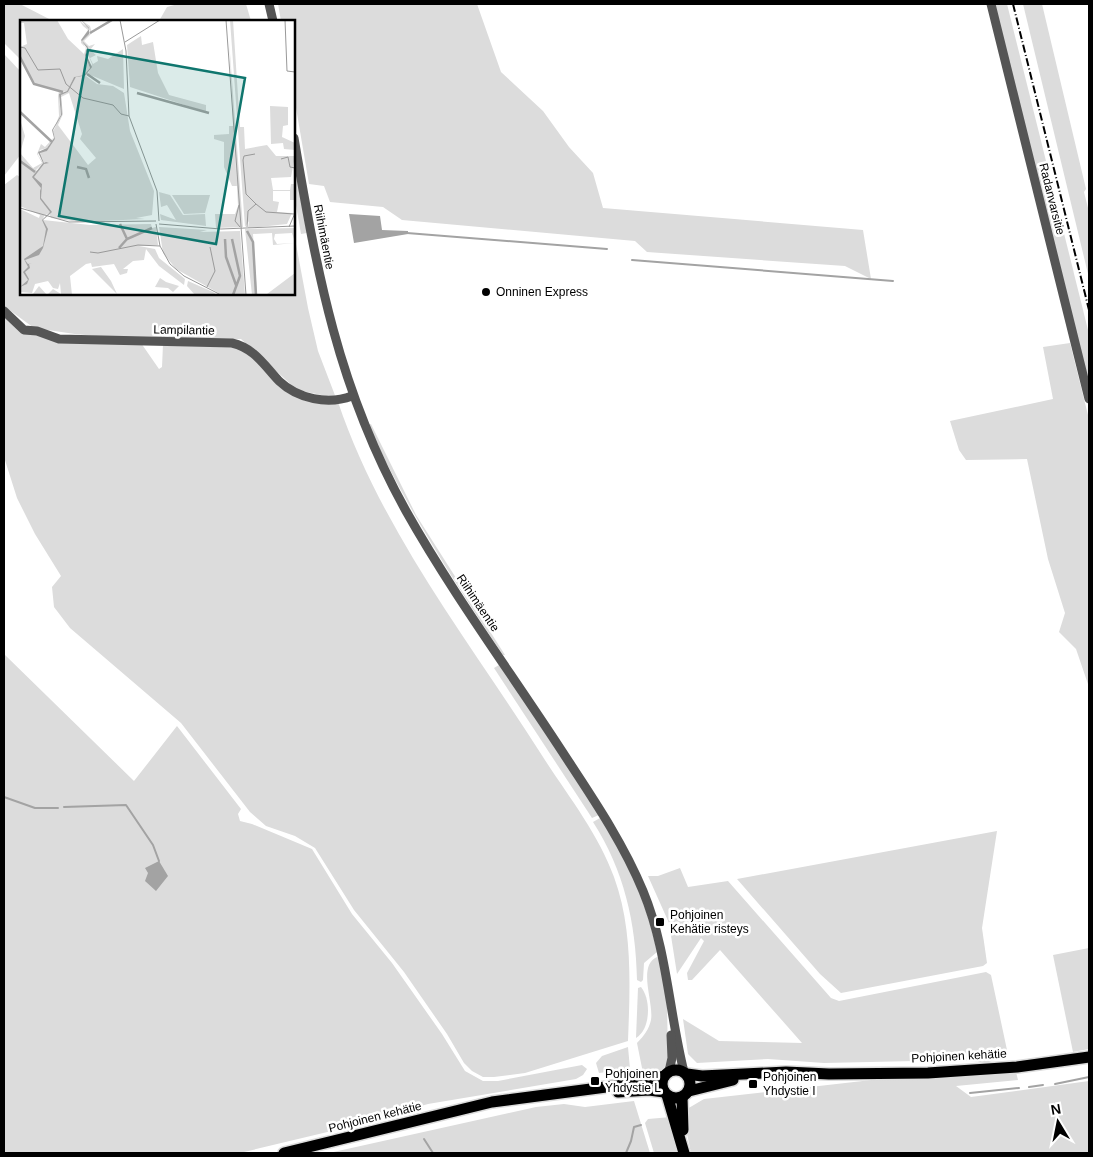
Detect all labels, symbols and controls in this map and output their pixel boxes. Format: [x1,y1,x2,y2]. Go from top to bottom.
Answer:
inset map [20,20,295,295]
street label: Radanvarsitie [1036,162,1068,237]
street label: Riihimäentie [311,203,337,271]
place label: Onninen Express [496,285,588,299]
marker: Onninen Express [480,286,492,298]
street label: Lampilantie [153,322,215,338]
street label: Riihimäentie [454,572,502,635]
place label: Pohjoinen Kehätie risteys [670,908,749,936]
marker: Pohjoinen Kehätie risteys [654,916,666,928]
street label: Pohjoinen kehätie [911,1046,1007,1065]
place label: Pohjoinen Yhdystie L [605,1067,661,1095]
place label: Pohjoinen Yhdystie I [763,1070,816,1098]
marker: Pohjoinen Yhdystie L [589,1075,601,1087]
marker: Pohjoinen Yhdystie I [747,1078,759,1090]
north arrow [1033,1097,1083,1147]
street label: Pohjoinen kehätie [327,1099,423,1135]
text: N [1049,1100,1062,1118]

